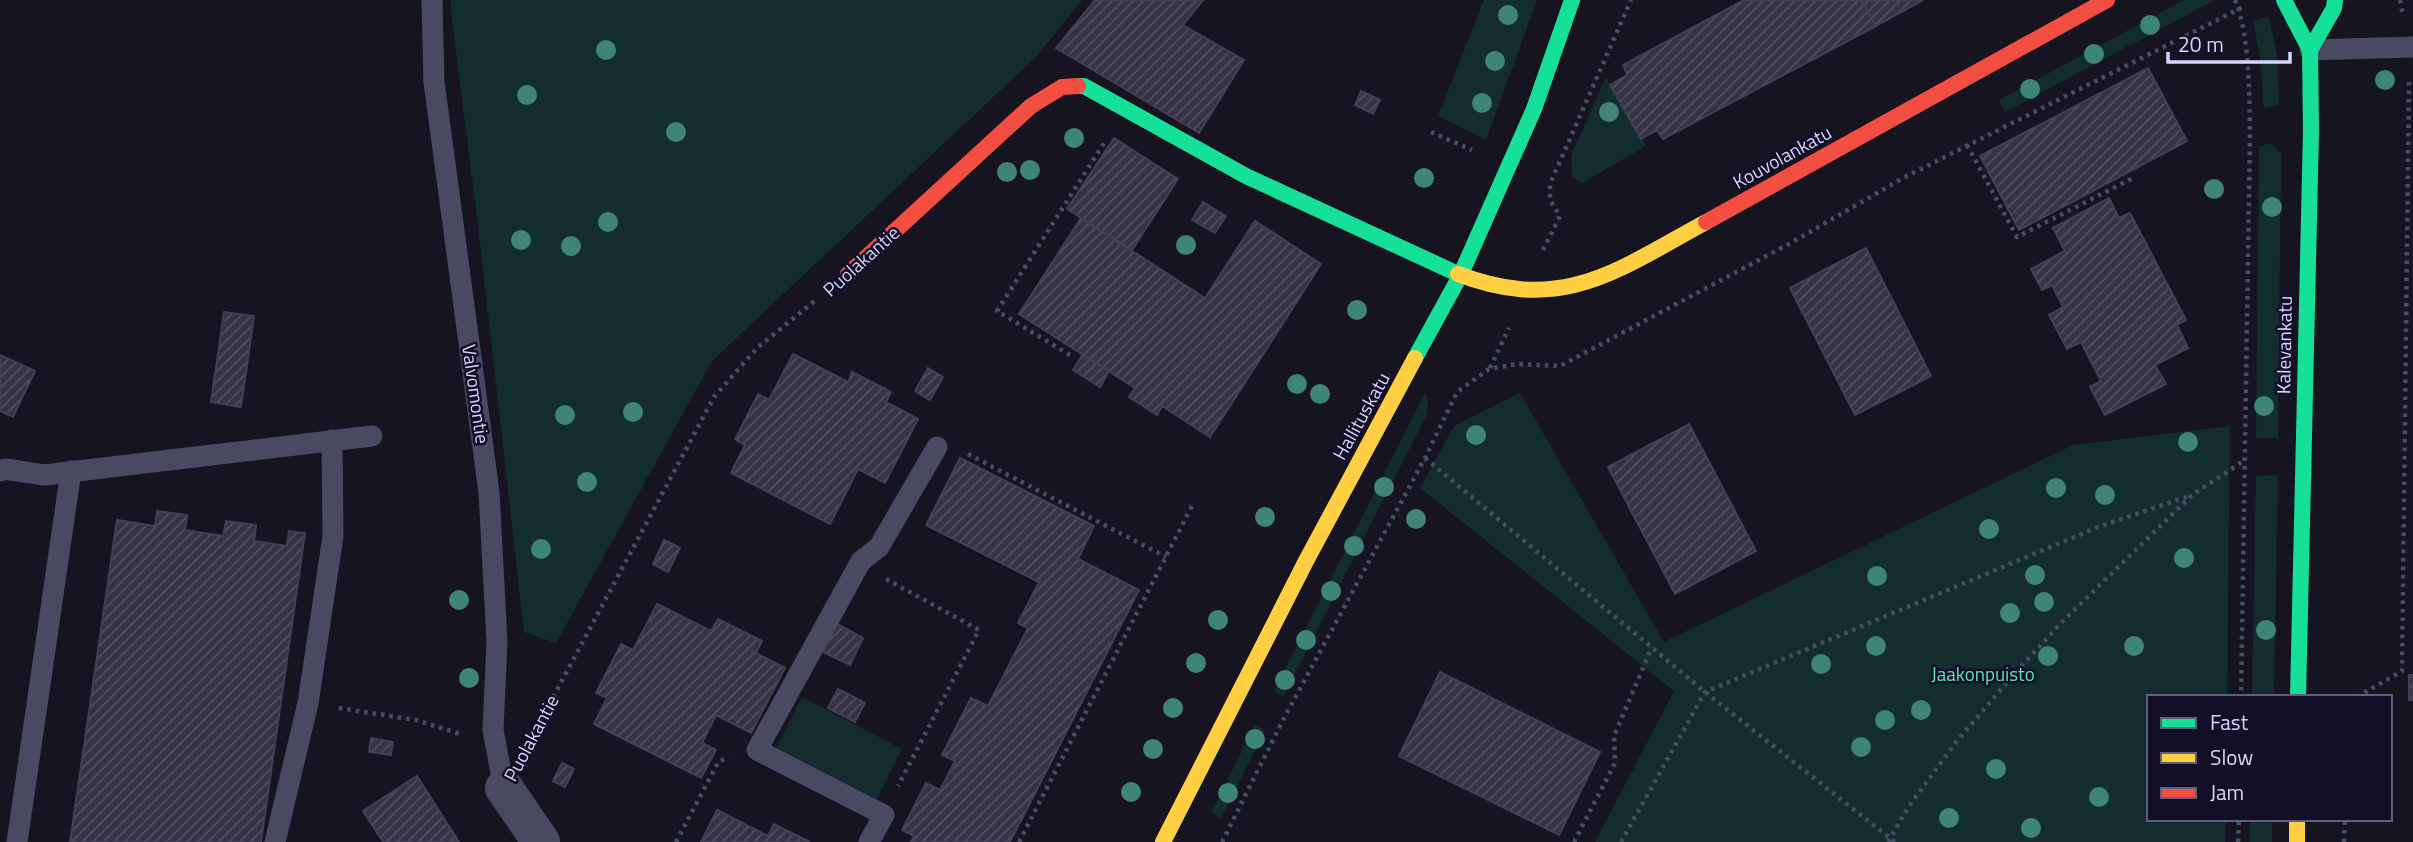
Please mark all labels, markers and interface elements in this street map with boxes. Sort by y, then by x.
scale bar [2168,21,2290,65]
text: 20 m [2178,28,2224,60]
street label: Kouvolankatu [1727,117,1836,196]
street label: Puolakantie [816,218,905,303]
street label: Kalevankatu [2268,296,2299,394]
street label: Valvomontie [455,342,498,445]
street label: Hallituskatu [1325,367,1397,465]
park label: Jaakonpuisto [1931,659,2035,688]
street label: Puolakantie [496,689,566,786]
legend [2147,695,2392,821]
text: Fast [2210,706,2249,738]
text: Slow [2210,741,2253,773]
text: Jam [2210,776,2244,808]

